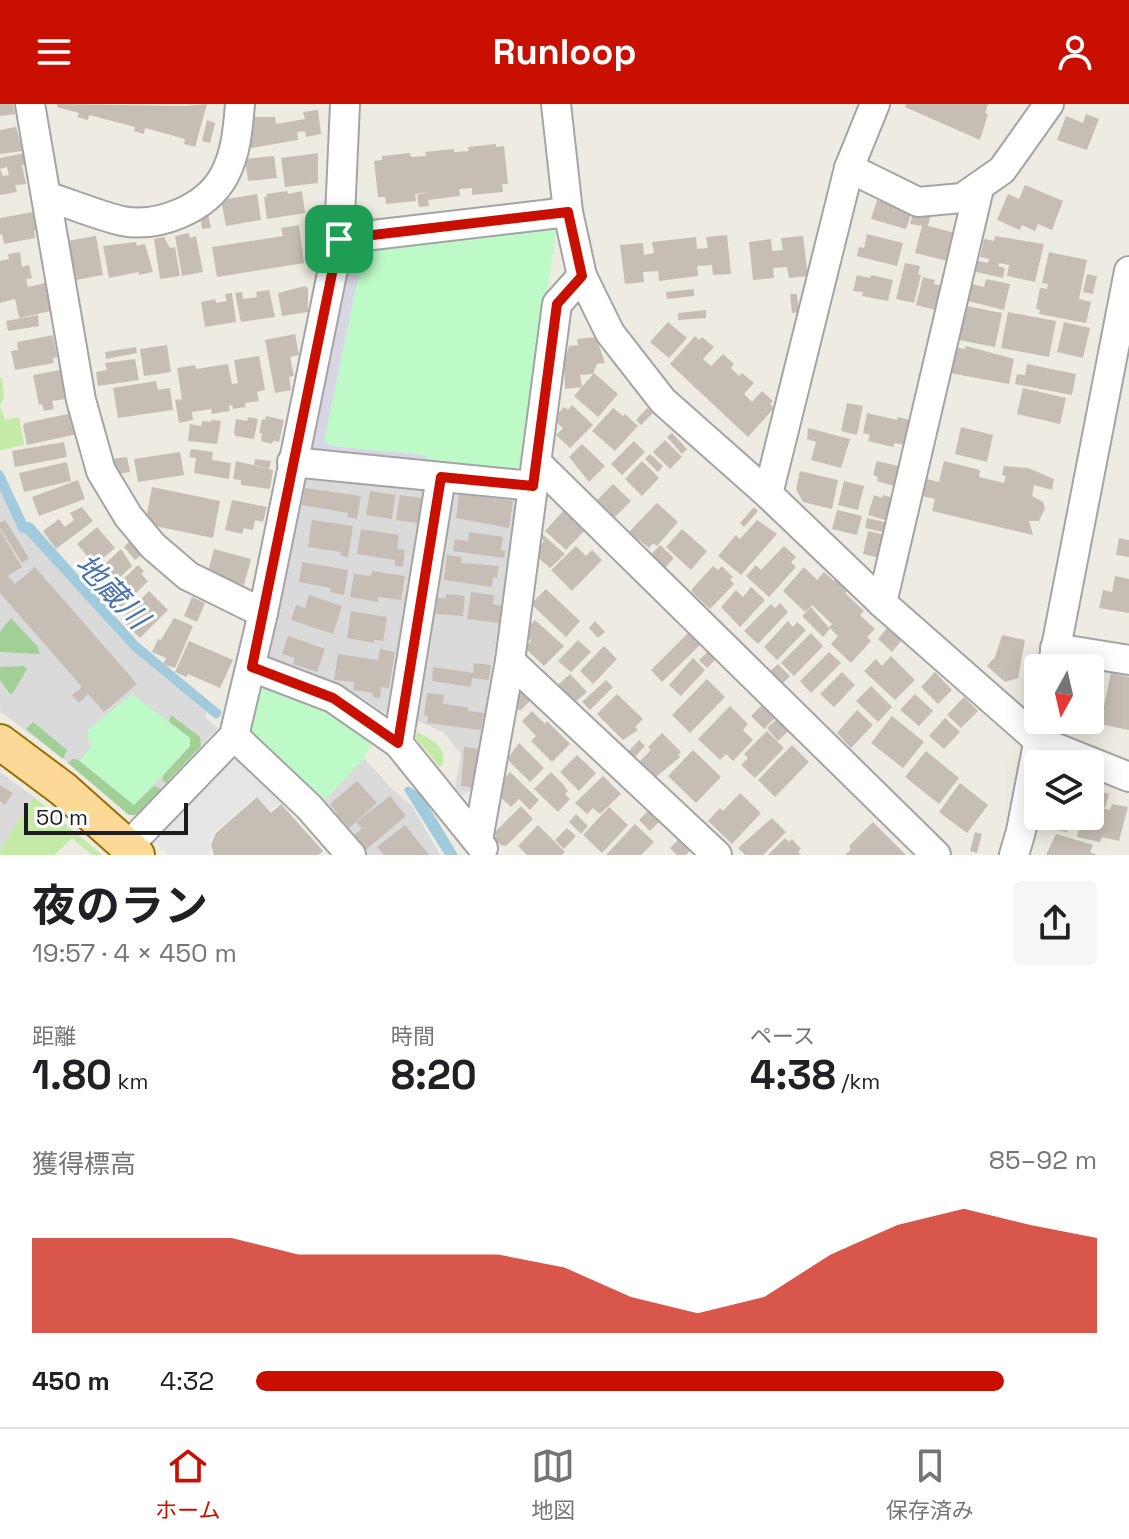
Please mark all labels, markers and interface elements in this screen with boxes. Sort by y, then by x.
text: Runloop [493,29,636,75]
icon: menu [32,30,76,74]
icon: person [1053,30,1097,74]
pin [305,205,373,273]
icon: arrive [317,217,361,261]
water label: 地蔵川 [67,545,159,639]
north arrow [1024,654,1104,734]
map controls [1024,654,1104,830]
button: layers [1024,750,1104,830]
scale bar [24,799,188,835]
text: 50 m [36,803,88,831]
text: 夜のラン [32,878,208,934]
button: share [1013,881,1097,965]
text: 19:57 · 4 × 450 m [32,936,237,970]
text: 距離 [32,1022,76,1050]
text: 時間 [391,1022,435,1050]
text: ペース [750,1022,815,1050]
text: 1.80 [32,1050,112,1101]
text: 8:20 [391,1050,477,1101]
text: 4:38 [750,1050,836,1101]
text: km [112,1067,148,1095]
text: /km [836,1067,880,1095]
text: 85–92 m [989,1143,1097,1177]
text: 獲得標高 [32,1147,136,1181]
text: 450 m [32,1364,110,1398]
text: 4:32 [160,1364,214,1398]
tab: ホーム [155,1444,221,1524]
tab: 地図 [531,1444,575,1524]
tab: 保存済み [886,1444,974,1524]

